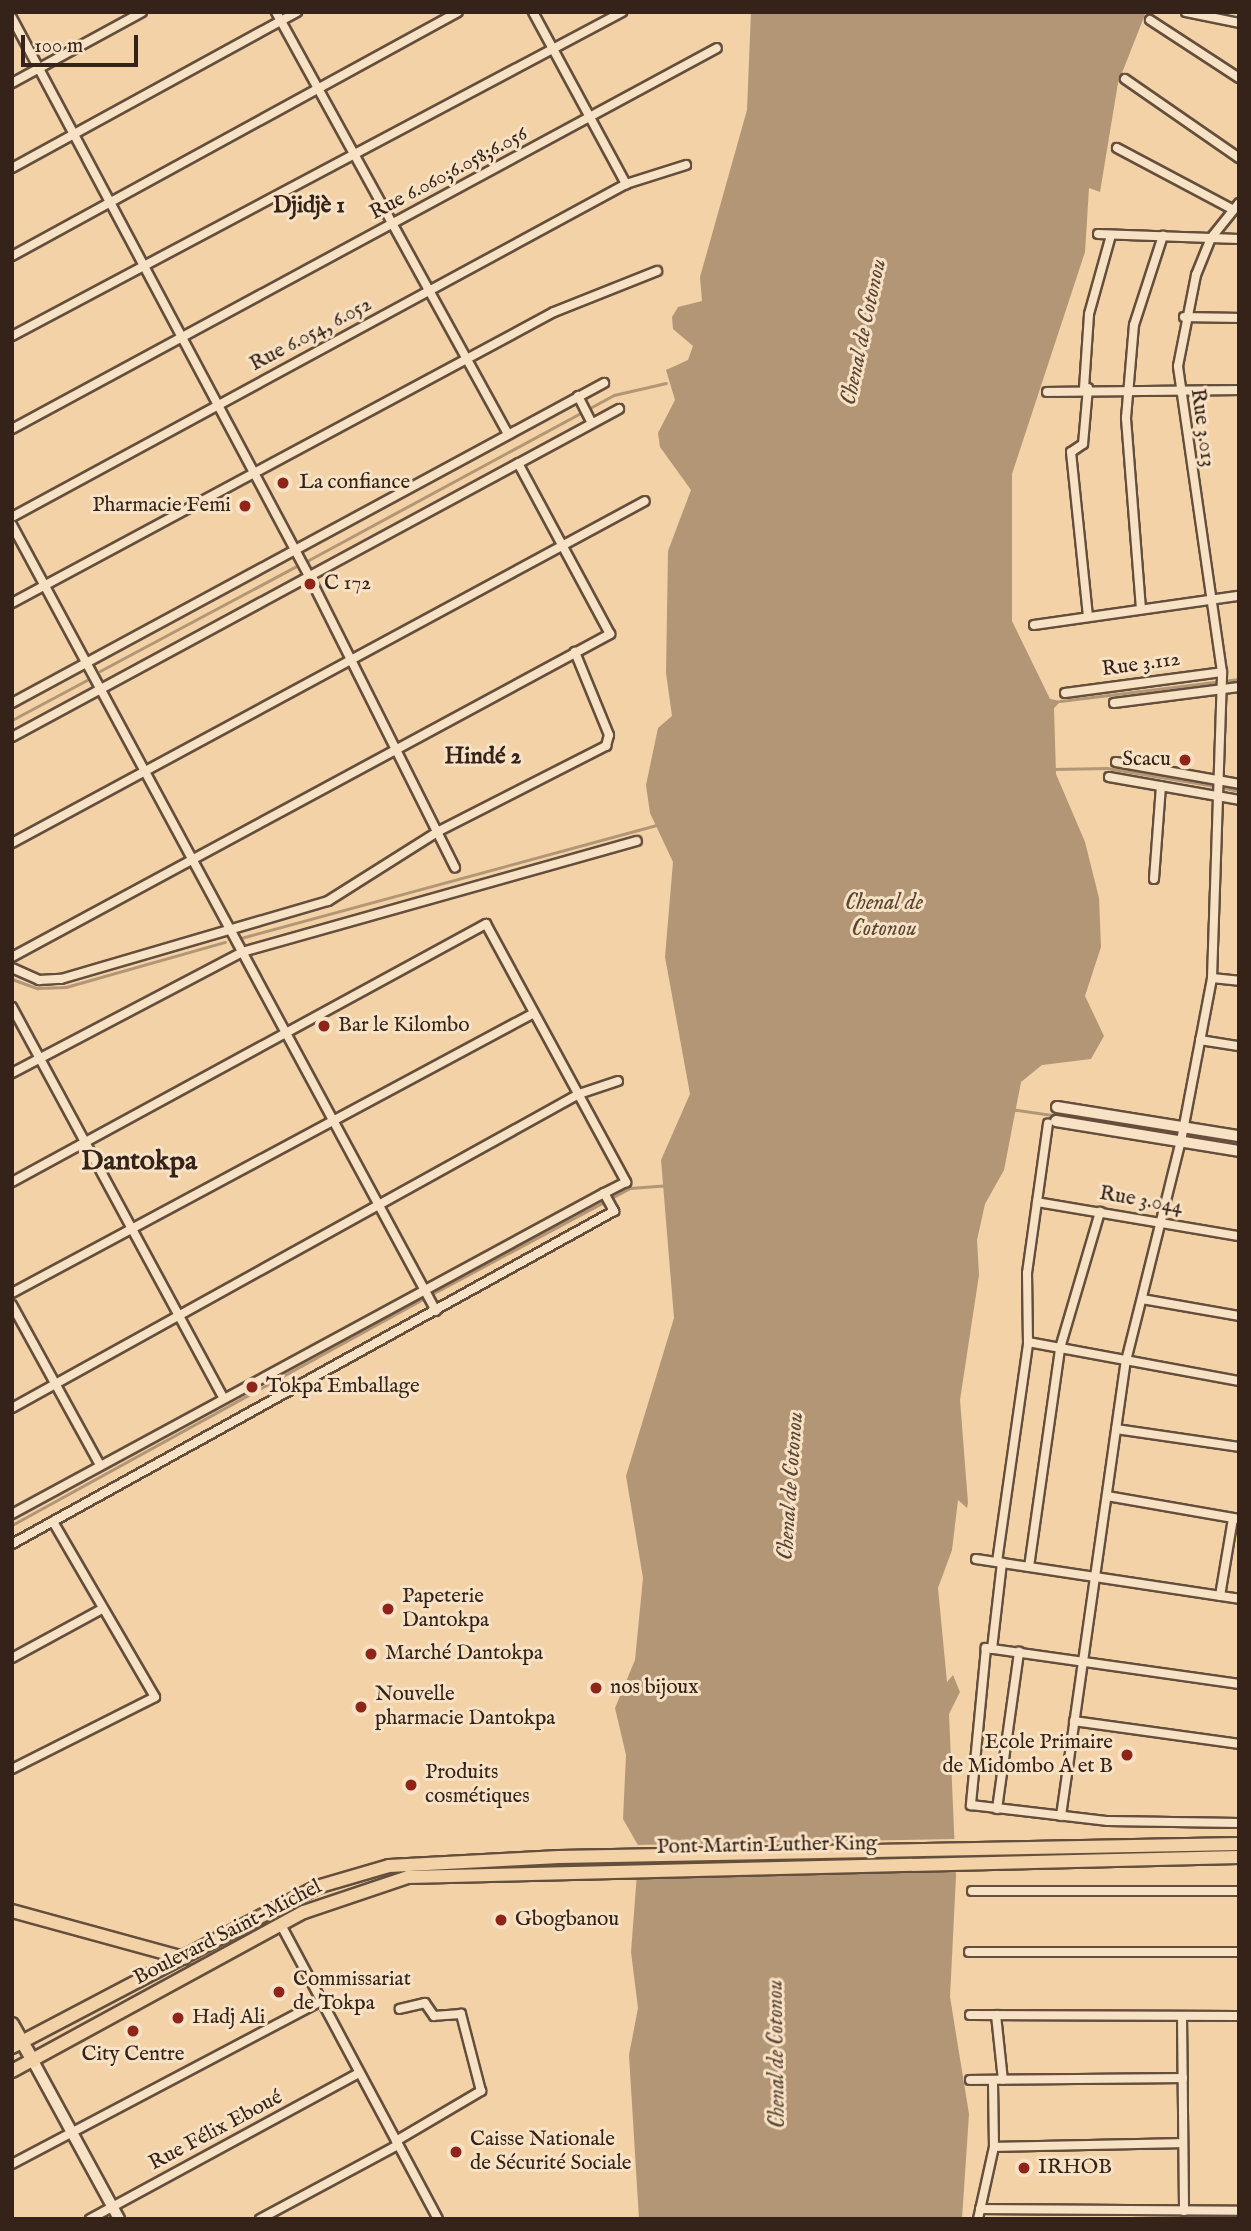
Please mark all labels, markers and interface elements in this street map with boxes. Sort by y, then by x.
scale bar [24,21,142,65]
text: 100 m [34,33,83,60]
street label: Rue 6.060;6.058;6.056 [366,122,532,226]
district label: Djidjè 1 [273,192,345,220]
water label: Chenal de Cotonou [835,256,893,408]
street label: Rue 6.054, 6.052 [246,292,376,378]
street label: Rue 3.013 [1184,387,1220,469]
place label: La confiance [299,470,410,496]
marker: La confiance [273,473,293,493]
place label: Pharmacie Femi [92,493,231,519]
marker: Pharmacie Femi [237,498,253,514]
place label: C 172 [324,571,371,597]
marker: C 172 [302,576,318,592]
street label: Rue 3.112 [1100,647,1182,683]
district label: Hindé 2 [445,743,521,771]
place label: Scacu [1122,747,1171,773]
marker: Scacu [1177,752,1193,768]
water label: Chenal de Cotonou [845,889,923,943]
place label: Bar le Kilombo [338,1013,470,1039]
marker: Bar le Kilombo [316,1018,332,1034]
district label: Dantokpa [81,1145,197,1179]
street label: Rue 3.044 [1097,1181,1185,1221]
place label: Tokpa Emballage [266,1374,420,1400]
marker: Tokpa Emballage [244,1379,260,1395]
water label: Chenal de Cotonou [772,1411,810,1561]
place label: Papeterie Dantokpa [402,1584,489,1634]
marker: Papeterie Dantokpa [380,1601,396,1617]
place label: Marché Dantokpa [385,1641,543,1667]
marker: Marché Dantokpa [363,1646,379,1662]
place label: nos bijoux [610,1675,698,1701]
marker: nos bijoux [588,1680,604,1696]
place label: Nouvelle pharmacie Dantokpa [375,1682,555,1732]
marker: Nouvelle pharmacie Dantokpa [353,1699,369,1715]
place label: Ecole Primaire de Midombo A et B [942,1730,1113,1780]
marker: Ecole Primaire de Midombo A et B [1119,1747,1135,1763]
place label: Produits cosmétiques [425,1760,530,1810]
marker: Produits cosmétiques [403,1777,419,1793]
street label: Pont Martin Luther King [657,1831,877,1861]
street label: Boulevard Saint-Michel [130,1875,326,1991]
place label: Gbogbanou [515,1907,619,1933]
marker: Gbogbanou [493,1912,509,1928]
place label: Commissariat de Tokpa [293,1967,411,2017]
water label: Chenal de Cotonou [762,1979,792,2129]
marker: Commissariat de Tokpa [271,1984,287,2000]
place label: Hadj Ali [192,2005,265,2031]
marker: Hadj Ali [170,2010,186,2026]
marker: City Centre [125,2023,141,2039]
place label: City Centre [82,2042,184,2068]
street label: Rue Félix Eboué [145,2085,287,2177]
place label: Caisse Nationale de Sécurité Sociale [470,2127,632,2177]
marker: Caisse Nationale de Sécurité Sociale [448,2144,464,2160]
place label: IRHOB [1038,2155,1112,2181]
marker: IRHOB [1016,2160,1032,2176]

